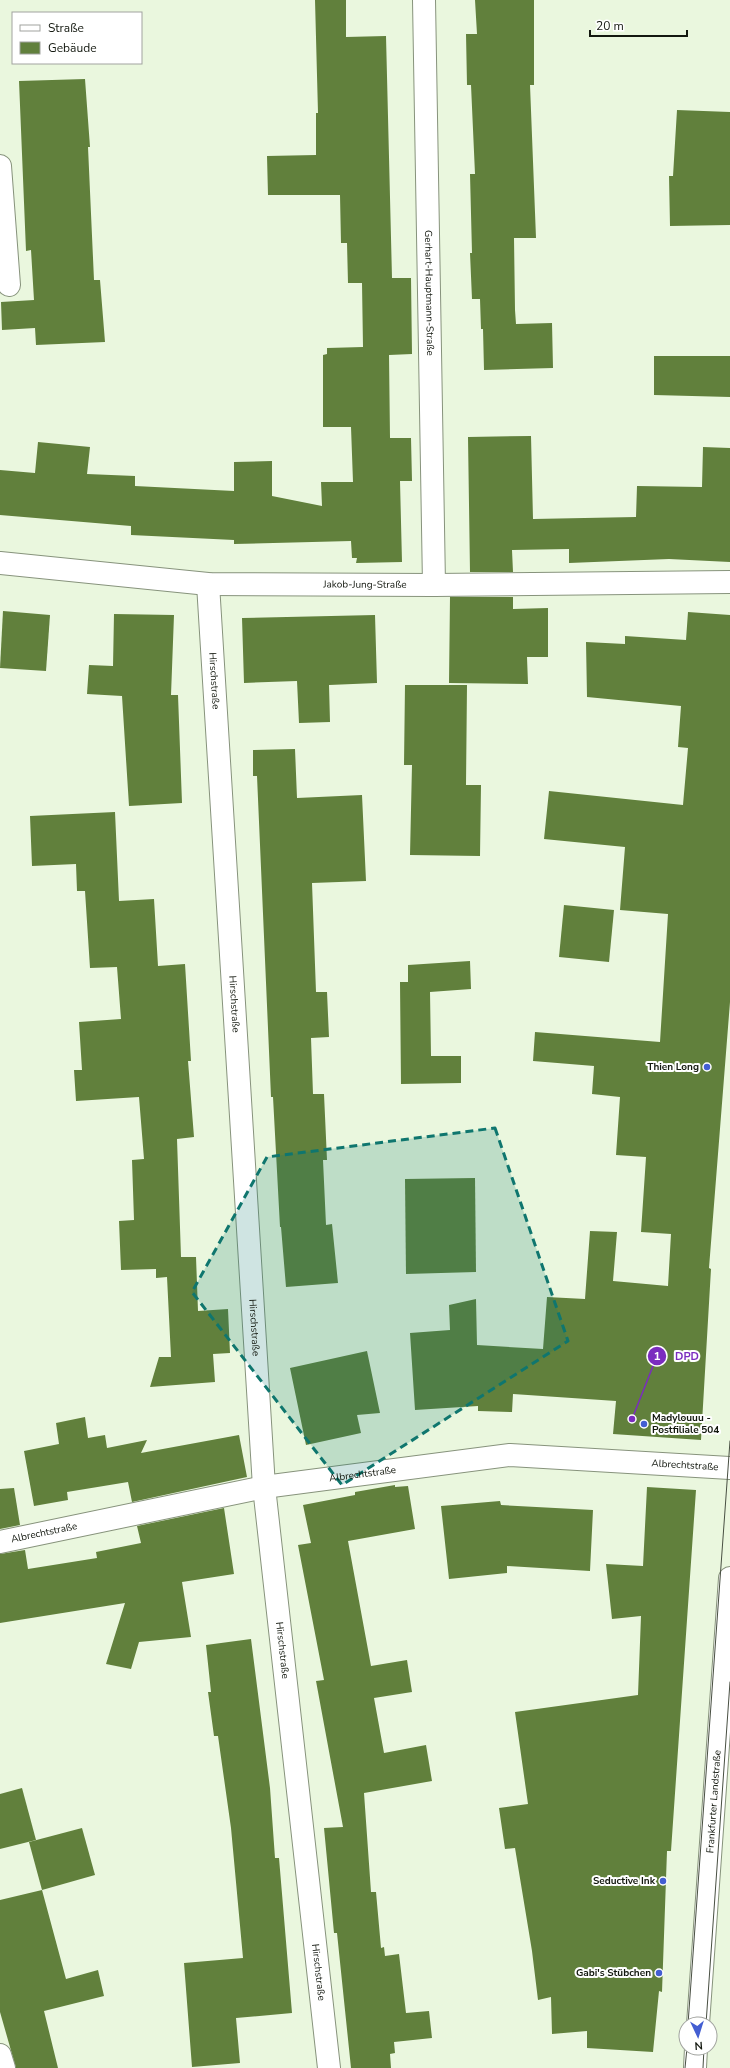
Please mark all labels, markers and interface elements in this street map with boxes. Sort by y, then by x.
legend [12,12,142,64]
scale bar [590,12,687,38]
text: 20 m [596,18,624,34]
text: Straße [48,20,84,36]
text: Gebäude [48,40,97,56]
street label: Gerhart-Hauptmann-Straße [421,230,437,356]
street label: Jakob-Jung-Straße [322,578,407,592]
street label: Hirschstraße [205,652,223,710]
street label: Hirschstraße [225,975,243,1033]
place label: Thien Long [647,1060,699,1074]
marker: Thien Long [702,1062,712,1072]
street label: Hirschstraße [245,1299,263,1357]
callout: DPD [647,1344,707,1367]
text: 1 [653,1348,661,1364]
text: DPD [675,1349,699,1364]
place label: Madylouuu - Postfiliale 504 [652,1411,719,1437]
marker: Madylouuu - Postfiliale 504 [639,1419,649,1429]
street label: Albrechtstraße [651,1456,719,1474]
street label: Albrechtstraße [328,1463,397,1485]
street label: Albrechtstraße [10,1519,78,1547]
street label: Hirschstraße [272,1621,292,1679]
street label: Frankfurter Landstraße [703,1749,725,1854]
place label: Seductive Ink [593,1874,656,1888]
marker: Seductive Ink [658,1876,668,1886]
street label: Hirschstraße [308,1943,328,2001]
place label: Gabi's Stübchen [576,1966,651,1980]
marker: Gabi's Stübchen [654,1968,664,1978]
north arrow [678,2016,718,2056]
text: N [694,2038,703,2053]

